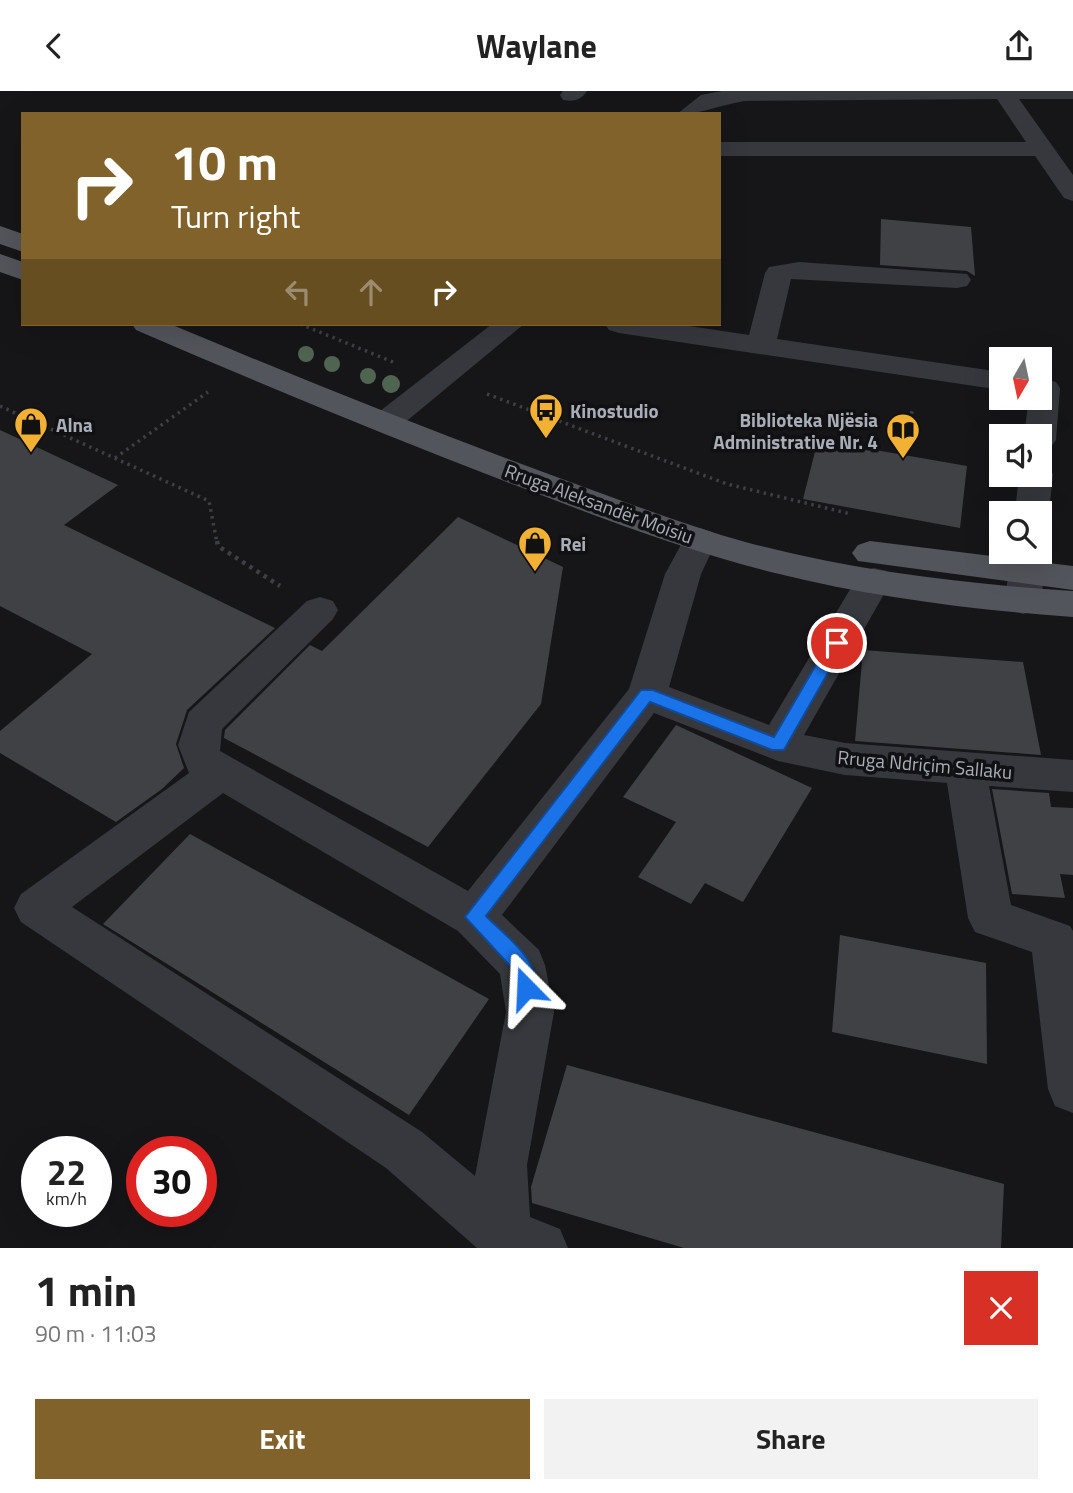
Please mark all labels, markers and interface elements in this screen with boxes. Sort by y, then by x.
text: Waylane [476,22,597,70]
icon: back [35,27,73,65]
icon: share [1000,27,1038,65]
text: 10 m [171,124,278,199]
icon: right [56,140,147,231]
text: Turn right [171,192,300,240]
icon: left [279,273,317,311]
icon: ahead [352,273,390,311]
icon: right [425,273,463,311]
north arrow [989,347,1052,409]
map controls [989,347,1052,564]
bus stop icon: Kinostudio [527,391,565,440]
place label: Kinostudio [570,396,659,425]
shop icon: Alna [12,405,50,454]
place label: Biblioteka Njësia Administrative Nr. 4 [713,405,878,456]
place label: Alna [56,410,93,439]
library icon: Biblioteka Njësia Administrative Nr. 4 [884,411,922,460]
button: sound [989,424,1052,487]
street label: Rruga Aleksandër Moisiu [501,455,697,551]
button: search [989,501,1052,564]
shop icon: Rei [516,524,554,573]
place label: Rei [560,529,586,558]
pin [807,613,867,673]
icon: arrive [818,624,856,662]
street label: Rruga Ndriçim Sallaku [836,742,1014,786]
position arrow [489,951,563,1025]
speed limit sign: 30 [126,1136,217,1227]
text: 22 [47,1145,86,1199]
text: km/h [46,1185,87,1212]
text: 1 min [35,1258,137,1322]
button: close [964,1271,1038,1345]
text: 90 m · 11:03 [35,1316,157,1351]
button: Exit [35,1399,530,1479]
button: Share [544,1399,1038,1479]

